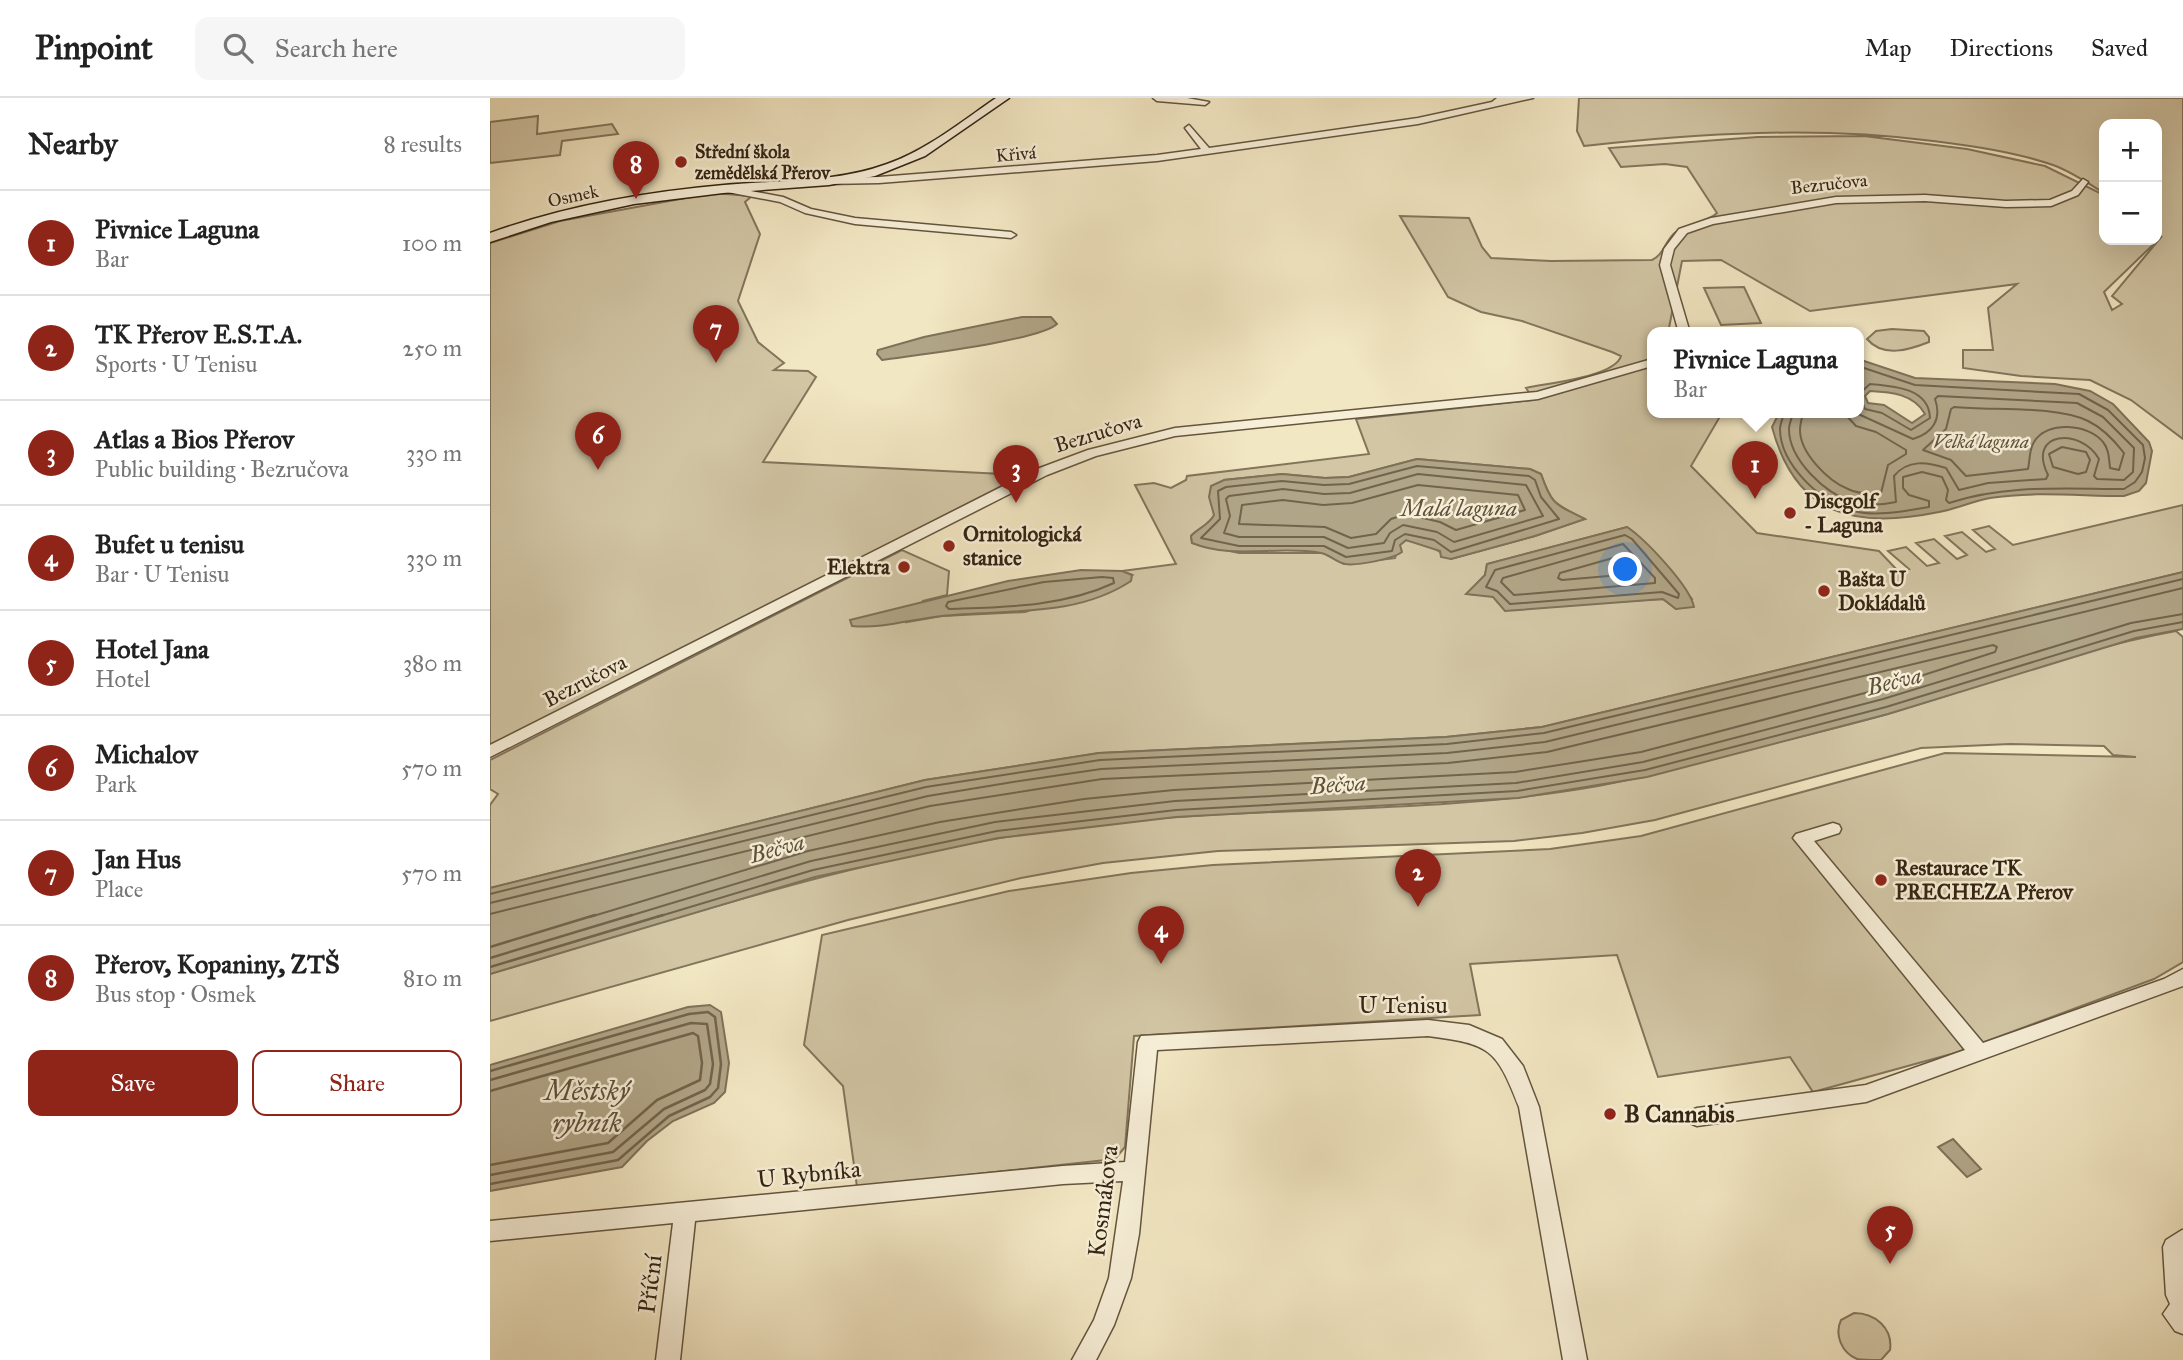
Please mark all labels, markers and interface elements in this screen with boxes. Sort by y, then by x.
search box [195,17,685,80]
text: Pinpoint [35,28,153,68]
icon: search [219,29,257,67]
text: Search here [275,32,398,64]
text: Map [1865,33,1912,63]
text: Directions [1950,33,2053,63]
text: Saved [2091,33,2148,63]
map controls [2099,119,2162,245]
button: + [2099,119,2162,182]
text: Nearby [28,126,118,162]
text: 8 results [383,130,462,158]
pin: 8 [613,141,659,199]
place label: Střední škola zemědělská Přerov [695,141,831,184]
street label: Křivá [995,141,1038,167]
marker: Střední škola zemědělská Přerov [673,154,689,170]
street label: Bezručova [1790,169,1869,199]
street label: Osmek [546,180,601,212]
button: − [2099,182,2162,245]
text: Pivnice Laguna [95,213,259,245]
text: 1 [46,229,56,257]
text: 100 m [402,229,462,257]
text: Bar [95,245,129,273]
pin: 7 [693,305,739,363]
text: TK Přerov E.S.T.A. [95,318,302,350]
popup [1647,327,1864,418]
text: 2 [45,334,57,362]
text: 250 m [402,334,462,362]
text: Pivnice Laguna [1673,343,1838,375]
text: Sports · U Tenisu [95,350,258,378]
text: Bar [1673,375,1707,403]
street label: Bezručova [1051,407,1145,459]
pin: 6 [575,412,621,470]
text: Atlas a Bios Přerov [95,423,294,455]
water label: Velká laguna [1933,430,2029,453]
text: 3 [46,439,56,467]
text: 330 m [406,439,462,467]
pin: 1 [1732,441,1778,499]
pin: 3 [993,445,1039,503]
text: Public building · Bezručova [95,455,349,483]
place label: Discgolf - Laguna [1804,488,1884,538]
water label: Malá laguna [1399,494,1517,522]
marker: Discgolf - Laguna [1782,505,1798,521]
place label: Ornitologická stanice [963,521,1082,571]
text: Bufet u tenisu [95,528,244,560]
marker: Ornitologická stanice [941,538,957,554]
text: 4 [45,544,57,572]
text: 330 m [406,544,462,572]
your location [1608,552,1642,586]
place label: Elektra [827,554,891,580]
marker: Elektra [896,559,912,575]
text: Bar · U Tenisu [95,560,229,588]
place label: Bašta U Dokládalů [1838,566,1926,616]
marker: Bašta U Dokládalů [1816,583,1832,599]
text: Hotel Jana [95,633,209,665]
text: 5 [46,649,56,677]
text: 380 m [403,649,462,677]
street label: Bezručova [539,649,631,713]
water label: Bečva [1863,661,1924,702]
text: Hotel [95,665,150,693]
text: Michalov [95,738,198,770]
text: 6 [45,754,57,782]
text: 570 m [401,754,462,782]
water label: Bečva [1308,768,1367,800]
text: Park [95,770,137,798]
water label: Bečva [746,827,807,869]
text: Jan Hus [95,843,181,875]
pin: 2 [1395,849,1441,907]
place label: Restaurace TK PRECHEZA Přerov [1895,855,2074,905]
text: 7 [45,859,57,887]
text: 570 m [401,859,462,887]
marker: Restaurace TK PRECHEZA Přerov [1873,872,1889,888]
text: Place [95,875,143,903]
pin: 4 [1138,906,1184,964]
text: Přerov, Kopaniny, ZTŠ [95,948,340,980]
text: 8 [45,964,57,992]
text: 810 m [403,964,462,992]
text: Bus stop · Osmek [95,980,256,1008]
street label: U Tenisu [1358,990,1448,1020]
button: Save [28,1050,238,1116]
button: Share [252,1050,462,1116]
water label: Městský rybník [542,1073,633,1140]
place label: B Cannabis [1624,1099,1735,1129]
marker: B Cannabis [1602,1106,1618,1122]
street label: Kosmákova [1081,1142,1125,1259]
street label: U Rybníka [756,1154,863,1194]
pin: 5 [1867,1206,1913,1264]
street label: Příční [632,1252,669,1315]

